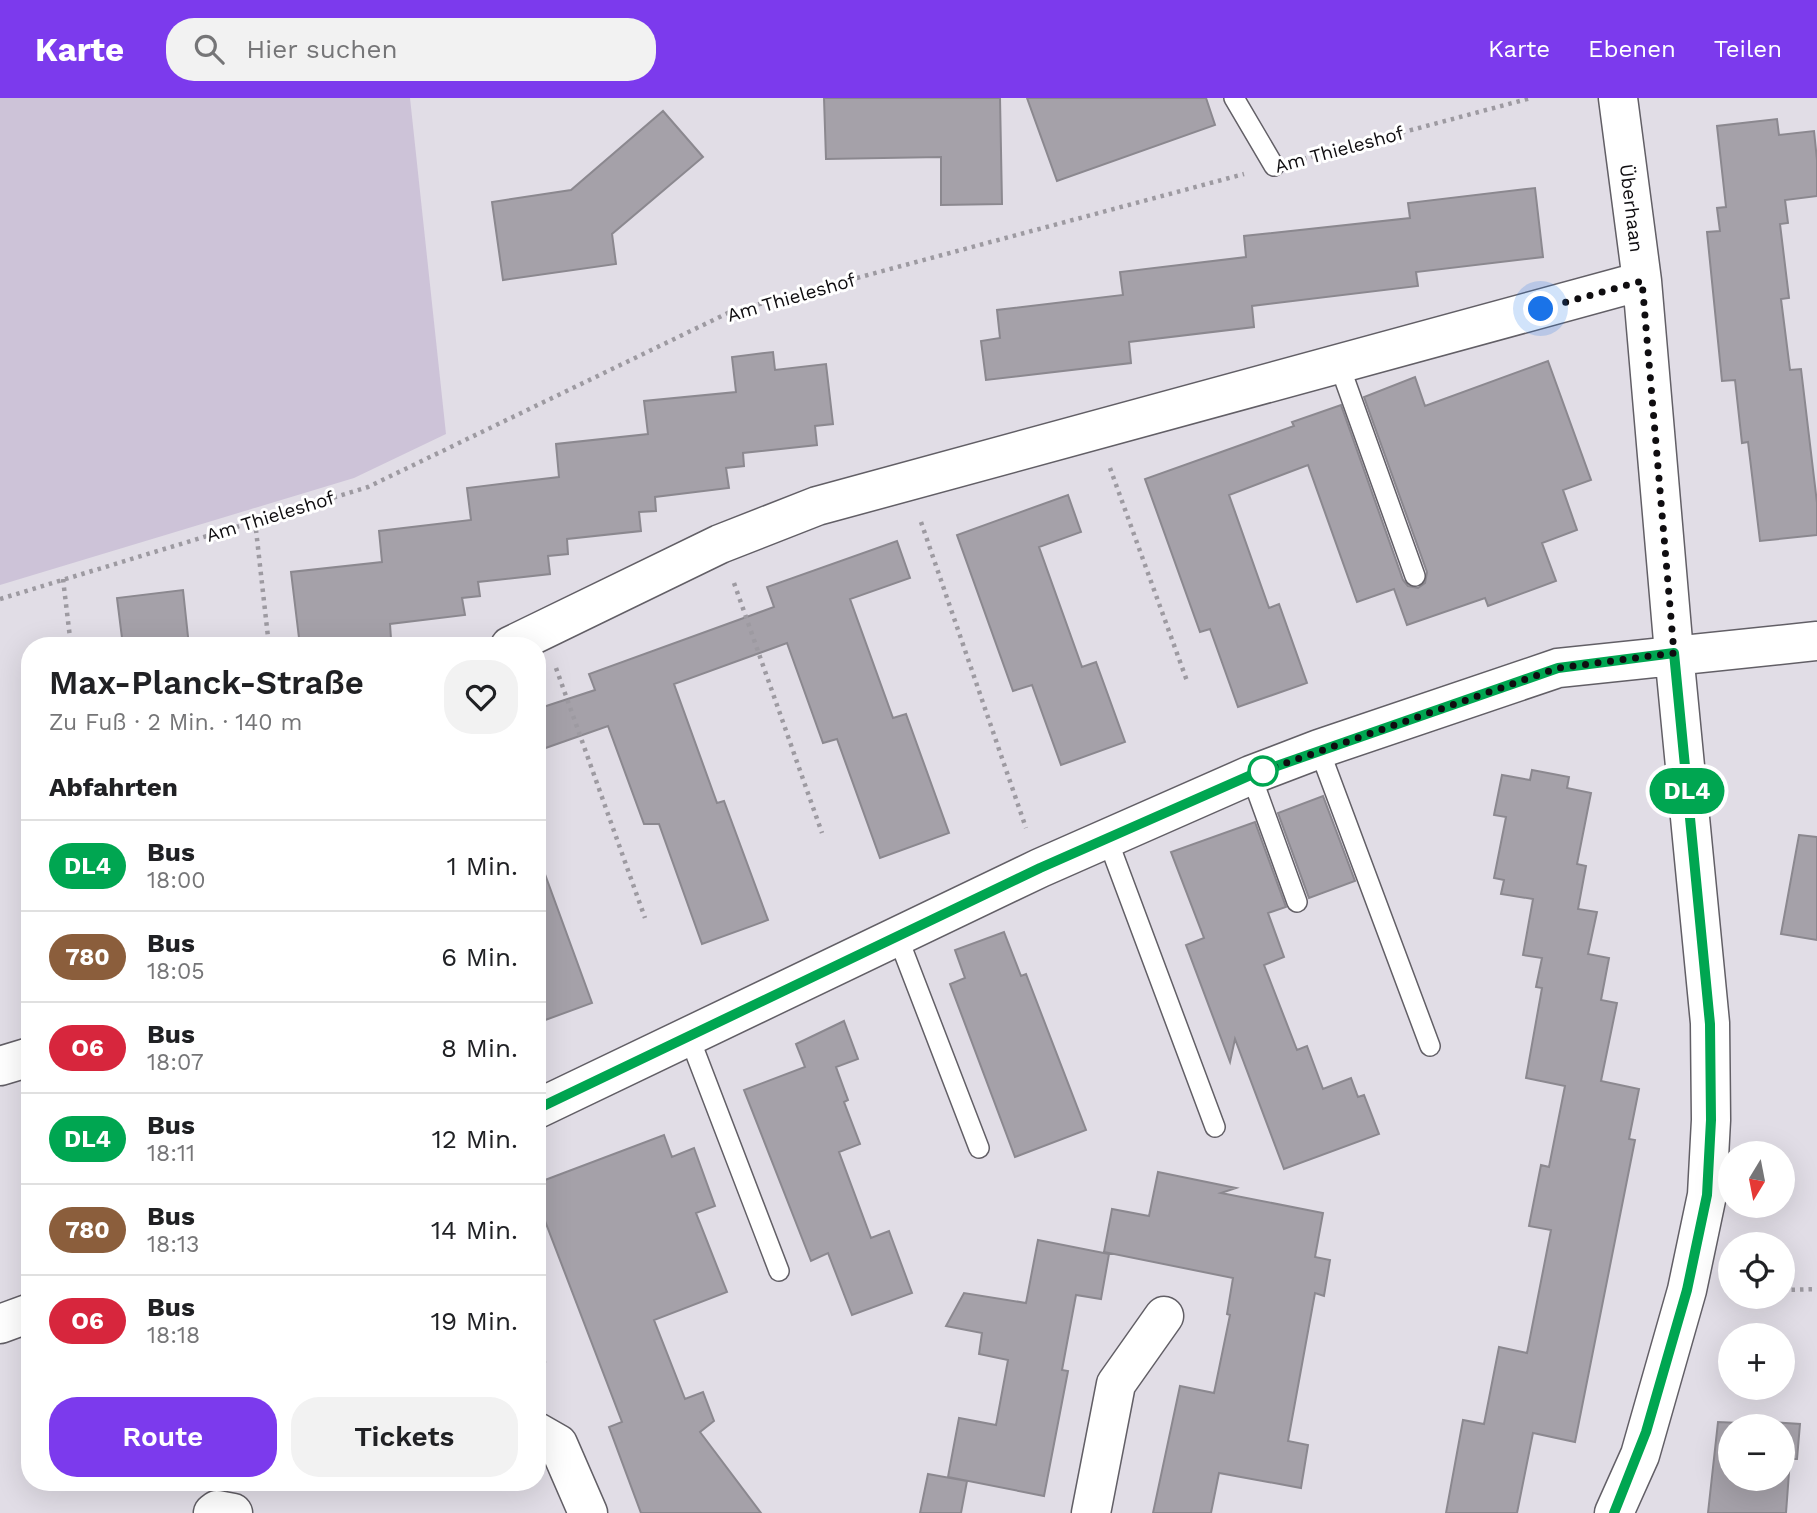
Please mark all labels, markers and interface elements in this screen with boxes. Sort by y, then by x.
search box [166,18,656,81]
text: Karte [35,30,124,69]
icon: search [190,30,228,68]
text: Hier suchen [246,34,398,64]
text: Karte [1488,35,1550,63]
text: Ebenen [1588,35,1676,63]
text: Teilen [1714,35,1782,63]
street label: Am Thieleshof [1272,121,1407,178]
street label: Überhaan [1615,162,1648,254]
street label: Am Thieleshof [724,268,859,327]
your location [1523,291,1558,326]
street label: Am Thieleshof [203,486,337,547]
button: heart [444,660,518,734]
text: Max-Planck-Straße [49,663,364,702]
text: Zu Fuß · 2 Min. · 140 m [49,709,302,736]
unlabelled marker [1248,756,1278,786]
line badge: DL4 [1647,768,1727,814]
text: Abfahrten [49,772,178,802]
text: DL4 [1663,777,1711,805]
text: Bus [147,837,195,867]
text: 1 Min. [447,851,518,881]
text: DL4 [64,852,111,880]
text: 18:00 [147,867,206,894]
text: Bus [147,928,195,958]
text: 6 Min. [441,942,518,972]
text: 780 [65,943,110,971]
text: 18:05 [147,958,205,985]
text: Bus [147,1019,195,1049]
text: 8 Min. [441,1033,518,1063]
text: O6 [71,1034,104,1062]
text: 18:07 [147,1049,204,1076]
text: Bus [147,1110,195,1140]
text: 12 Min. [432,1124,518,1154]
text: DL4 [64,1125,111,1153]
text: 18:11 [147,1140,195,1167]
north arrow [1718,1141,1796,1218]
map controls [1718,1141,1795,1491]
text: Bus [147,1201,195,1231]
text: 14 Min. [431,1215,518,1245]
text: 780 [65,1216,110,1244]
text: 18:13 [147,1231,199,1258]
button: locate [1718,1232,1795,1309]
text: Bus [147,1292,195,1322]
text: 19 Min. [431,1306,518,1336]
text: O6 [71,1307,104,1335]
text: 18:18 [147,1322,200,1349]
button: + [1718,1323,1795,1400]
button: Route [49,1397,277,1477]
button: Tickets [291,1397,518,1477]
button: − [1718,1414,1795,1491]

